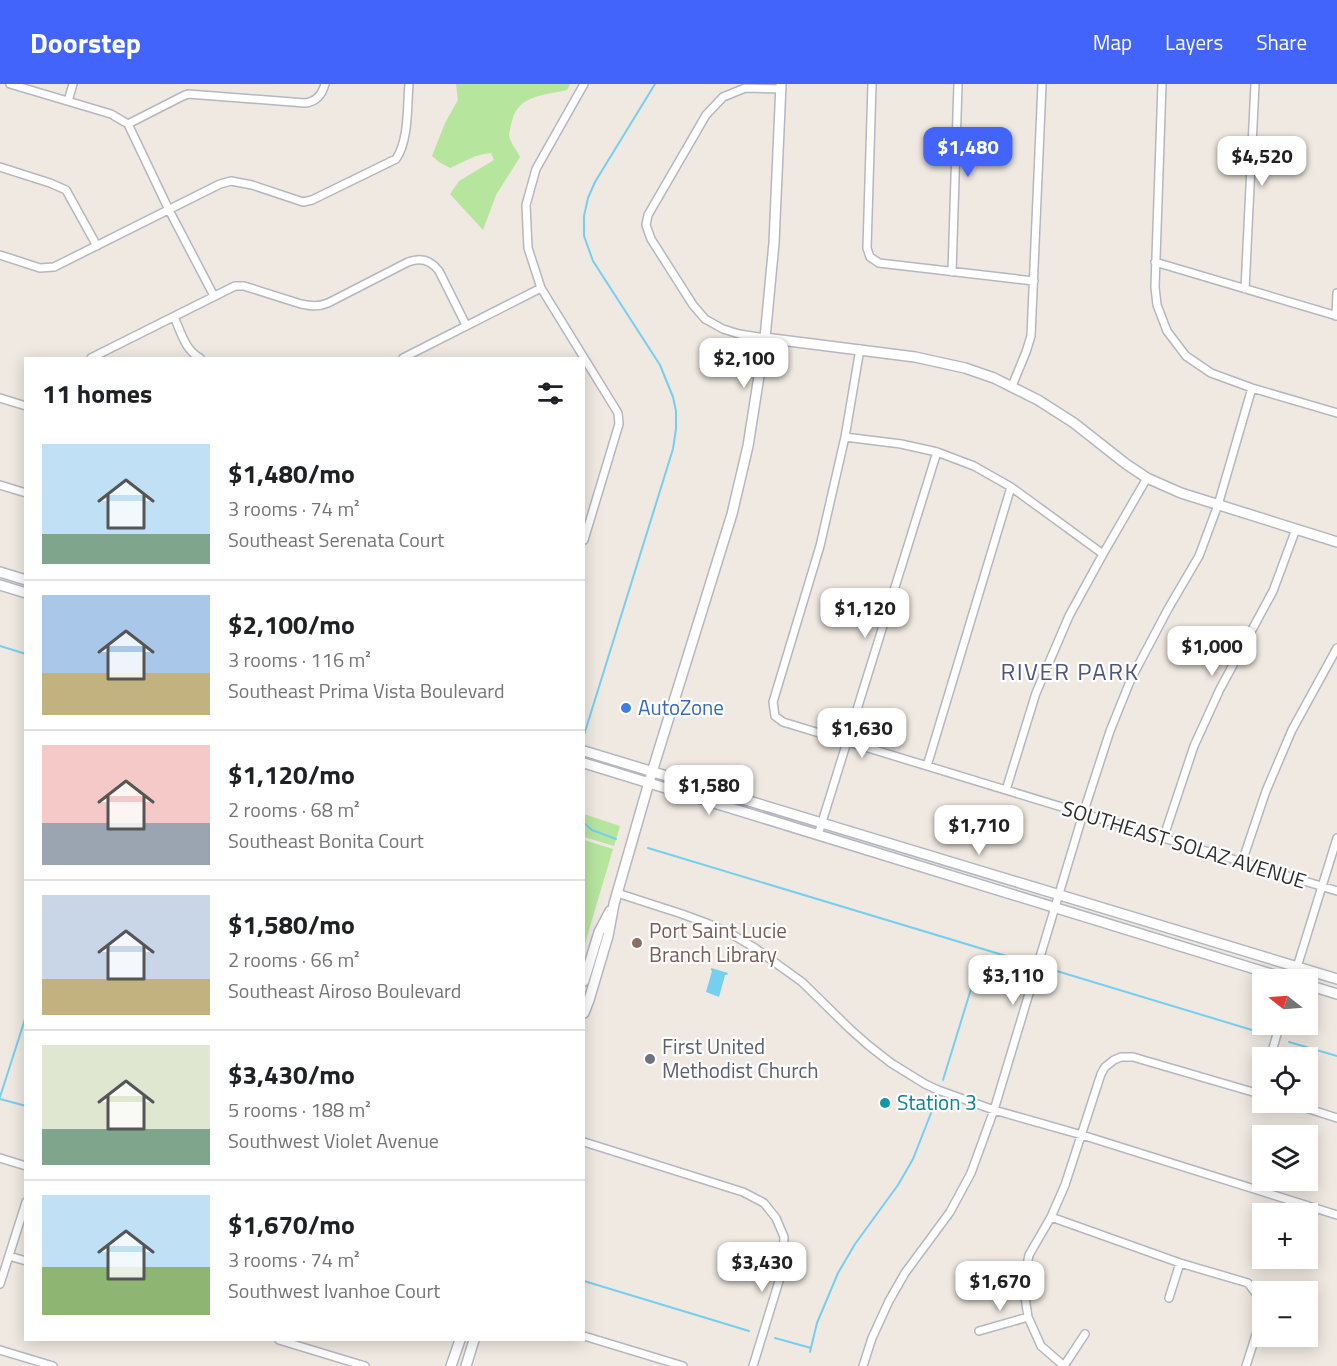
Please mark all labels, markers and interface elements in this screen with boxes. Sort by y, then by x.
text: Doorstep [30,21,141,64]
text: Map [1093,26,1132,58]
text: Layers [1165,26,1223,58]
text: Share [1256,26,1307,58]
pin: $1,480 [919,127,1017,178]
text: $1,480 [937,131,999,162]
pin: $4,520 [1213,136,1311,187]
text: $4,520 [1231,140,1293,171]
pin: $2,100 [695,338,793,389]
text: $2,100 [713,342,775,373]
text: 11 homes [42,374,152,413]
icon: filters [534,377,567,410]
text: $1,480/mo [228,454,355,493]
icon: home [90,468,162,540]
text: 3 rooms · 74 m² [228,493,360,524]
text: Southeast Serenata Court [228,524,444,555]
pin: $1,120 [816,588,914,639]
text: $1,120 [834,592,896,623]
text: $2,100/mo [228,605,355,644]
icon: home [90,619,162,691]
pin: $1,000 [1163,626,1261,677]
text: $1,000 [1181,630,1243,661]
text: 3 rooms · 116 m² [228,644,371,675]
district label: RIVER PARK [1000,653,1140,689]
text: Southeast Prima Vista Boulevard [228,675,504,706]
place label: AutoZone [638,691,724,723]
marker: AutoZone [619,701,633,715]
pin: $1,630 [813,708,911,759]
text: $1,630 [831,712,893,743]
text: $1,120/mo [228,755,355,794]
pin: $1,580 [660,765,758,816]
icon: home [90,769,162,841]
text: $1,580 [678,769,740,800]
street label: SOUTHEAST SOLAZ AVENUE [1058,792,1310,896]
text: 2 rooms · 68 m² [228,794,360,825]
pin: $1,710 [930,805,1028,856]
text: $1,710 [948,809,1010,840]
text: Southeast Bonita Court [228,825,424,856]
text: $1,580/mo [228,905,355,944]
place label: Port Saint Lucie Branch Library [649,914,787,970]
icon: home [90,919,162,991]
marker: Port Saint Lucie Branch Library [630,936,644,950]
text: 2 rooms · 66 m² [228,944,360,975]
pin: $3,110 [964,955,1062,1006]
text: $3,110 [982,959,1044,990]
north arrow [1252,969,1318,1035]
map controls [1252,969,1318,1347]
text: Southeast Airoso Boulevard [228,975,461,1006]
place label: First United Methodist Church [662,1030,819,1086]
button: locate [1252,1047,1318,1113]
marker: First United Methodist Church [643,1052,657,1066]
text: $3,430/mo [228,1055,355,1094]
icon: home [90,1069,162,1141]
place label: Station 3 [897,1086,977,1118]
text: 5 rooms · 188 m² [228,1094,371,1125]
marker: Station 3 [878,1096,892,1110]
text: Southwest Violet Avenue [228,1125,439,1156]
button: layers [1252,1125,1318,1191]
button: + [1252,1203,1318,1269]
text: $1,670/mo [228,1205,355,1244]
icon: home [90,1219,162,1291]
pin: $3,430 [713,1242,811,1293]
text: 3 rooms · 74 m² [228,1244,360,1275]
text: $3,430 [731,1246,793,1277]
pin: $1,670 [951,1261,1049,1312]
text: $1,670 [969,1265,1031,1296]
text: Southwest Ivanhoe Court [228,1275,440,1306]
button: − [1252,1281,1318,1347]

